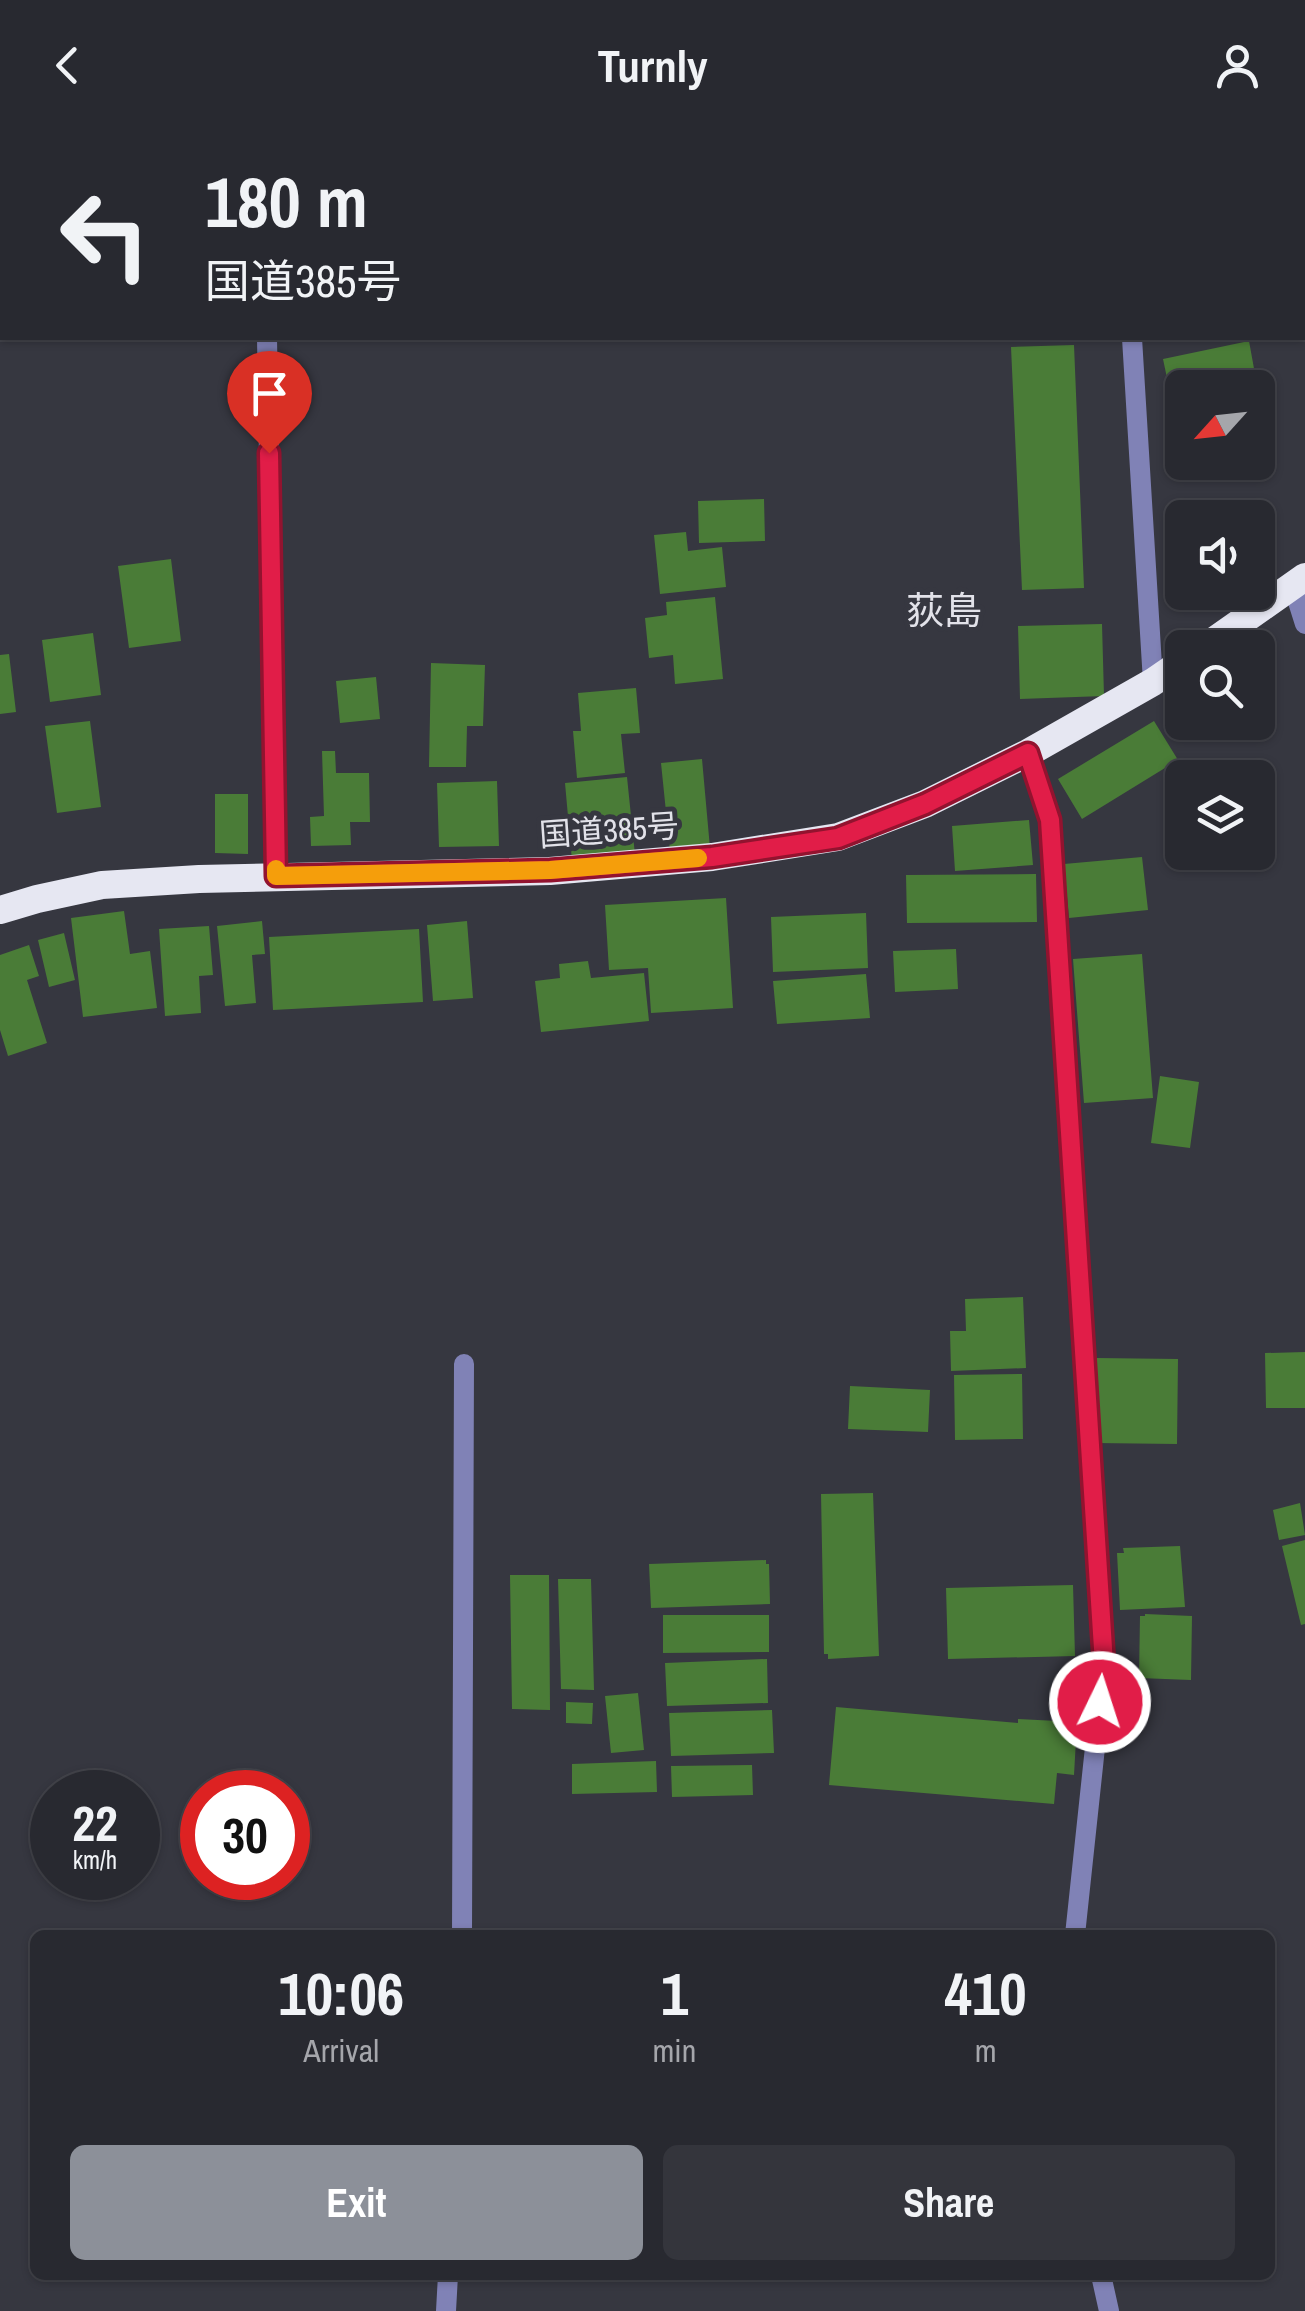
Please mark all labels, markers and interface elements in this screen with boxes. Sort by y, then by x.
text: Turnly [597,35,708,96]
icon: back [40,38,95,93]
icon: person [1210,38,1265,93]
text: 180 m [205,155,368,249]
icon: left [40,170,170,300]
text: 国道385号 [205,250,402,311]
pin [227,351,312,454]
icon: arrive [242,366,297,421]
north arrow [1165,370,1275,480]
map controls [1165,370,1275,870]
button: sound [1165,500,1275,610]
district label: 荻島 [906,585,982,636]
button: search [1165,630,1275,740]
button: layers [1165,760,1275,870]
street label: 国道385号 [538,804,680,856]
position arrow [1048,1650,1152,1754]
speed limit sign: 30 [180,1770,310,1900]
text: 22 [72,1789,118,1857]
text: km/h [73,1843,117,1877]
text: 10:06 [278,1953,404,2034]
text: 1 [661,1953,688,2034]
text: 410 [945,1953,1027,2034]
text: Arrival [303,2029,379,2072]
text: min [652,2029,696,2072]
text: m [975,2029,997,2072]
button: Exit [70,2145,643,2260]
button: Share [663,2145,1235,2260]

